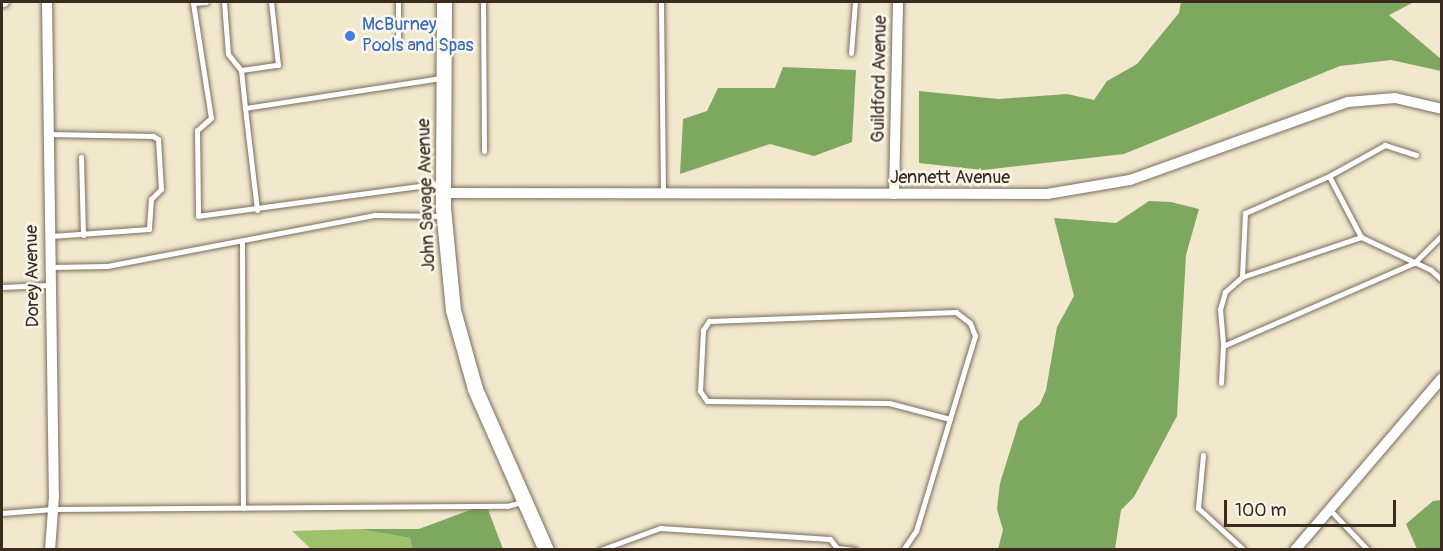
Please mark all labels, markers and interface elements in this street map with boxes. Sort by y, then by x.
place label: McBurney Pools and Spas [362,15,474,57]
street label: Guildford Avenue [868,15,892,143]
marker: McBurney Pools and Spas [343,29,357,43]
street label: John Savage Avenue [414,118,440,272]
street label: Jennett Avenue [890,167,1010,189]
street label: Dorey Avenue [21,224,45,328]
scale bar [1227,488,1400,526]
text: 100 m [1235,499,1287,522]

